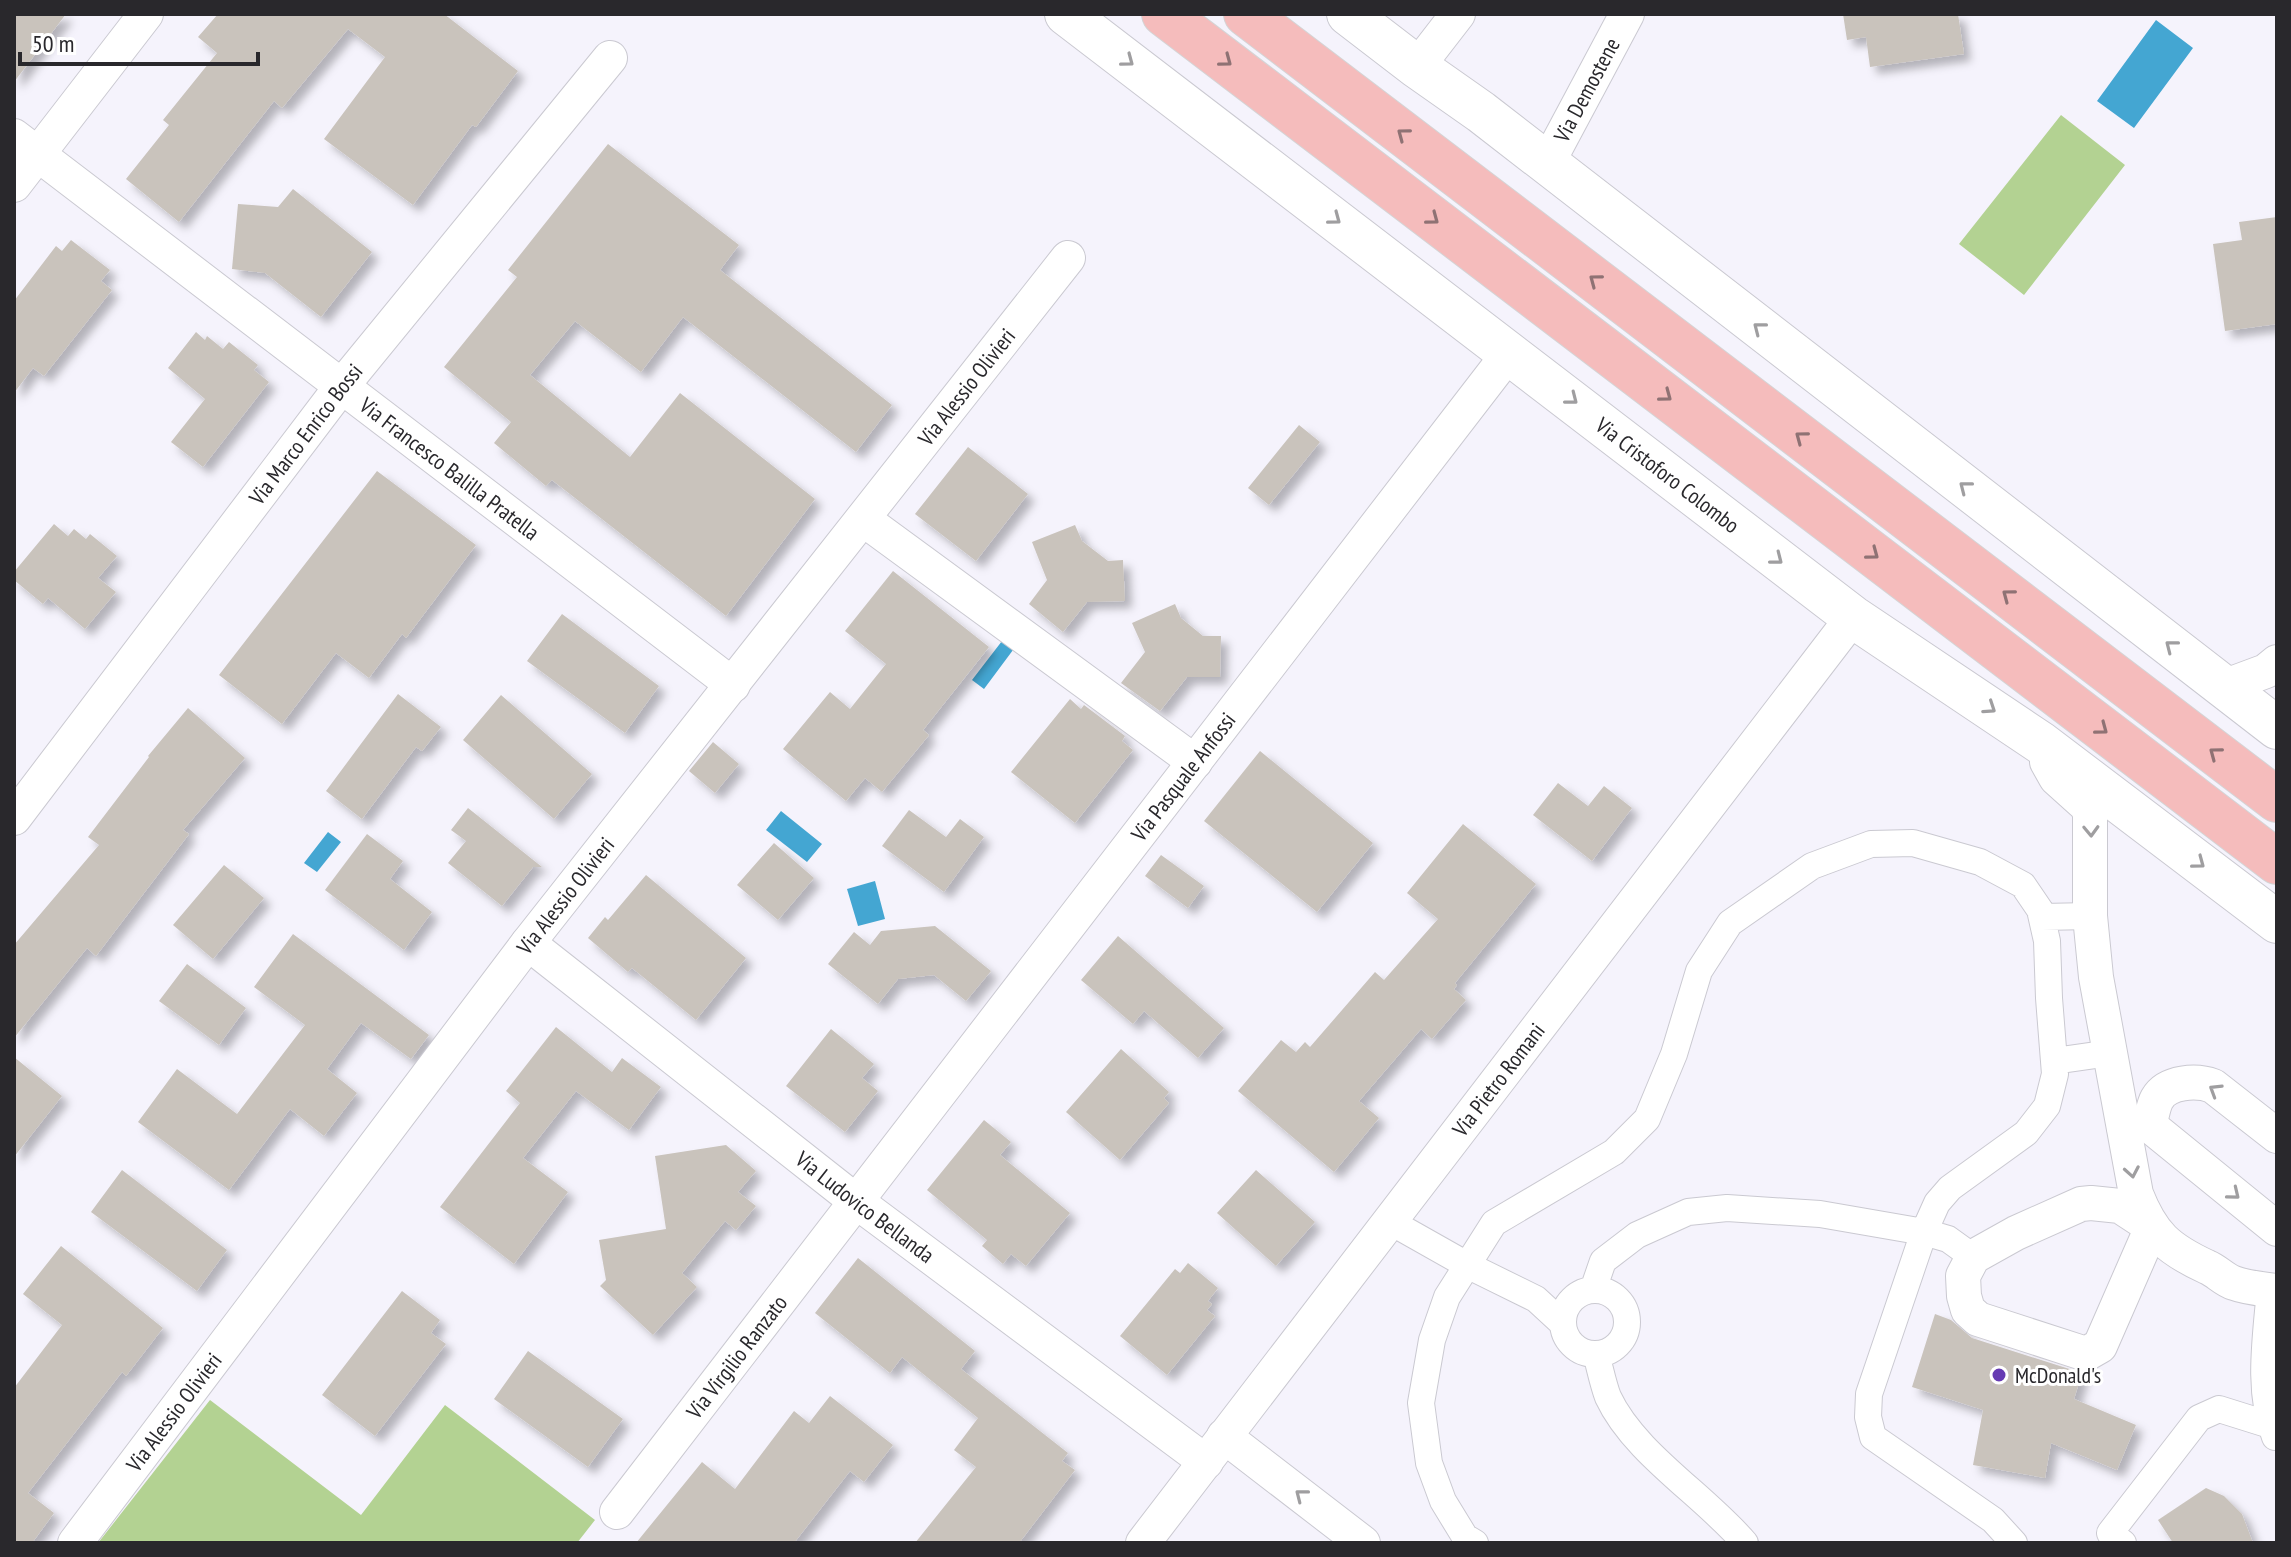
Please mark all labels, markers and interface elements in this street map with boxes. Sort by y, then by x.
scale bar [20,16,258,66]
text: 50 m [32,28,74,59]
street label: Via Demostene [1547,33,1626,148]
one-way arrow [1120,52,1134,66]
one-way arrow [1217,52,1232,66]
one-way arrow [1398,129,1412,143]
one-way arrow [1326,209,1341,223]
one-way arrow [1424,209,1439,223]
one-way arrow [1589,275,1604,289]
street label: Via Alessio Olivieri [911,323,1021,452]
one-way arrow [1753,324,1768,338]
street label: Via Marco Enrico Bossi [242,358,368,511]
one-way arrow [1657,387,1672,401]
street label: Via Francesco Balilla Pratella [353,390,545,546]
one-way arrow [1563,390,1578,404]
street label: Via Cristoforo Colombo [1589,410,1745,539]
one-way arrow [1796,433,1810,447]
one-way arrow [1959,483,1974,497]
one-way arrow [1864,544,1879,558]
one-way arrow [1768,549,1783,563]
one-way arrow [2002,590,2017,604]
one-way arrow [2166,641,2180,656]
one-way arrow [1981,699,1995,714]
street label: Via Pasquale Anfossi [1124,707,1241,847]
one-way arrow [2093,719,2108,733]
one-way arrow [2209,748,2224,762]
one-way arrow [2082,825,2099,838]
street label: Via Alessio Olivieri [510,831,620,961]
one-way arrow [2190,853,2205,867]
street label: Via Pietro Romani [1445,1017,1551,1143]
one-way arrow [2209,1084,2223,1099]
street label: Via Ludovico Bellanda [789,1144,940,1269]
one-way arrow [2122,1165,2139,1178]
one-way arrow [2225,1184,2240,1198]
street label: Via Virgilio Ranzato [680,1289,793,1425]
street label: Via Alessio Olivieri [119,1347,228,1478]
place label: McDonald's [2015,1361,2101,1389]
marker: McDonald's [1990,1366,2008,1384]
one-way arrow [1295,1491,1310,1505]

